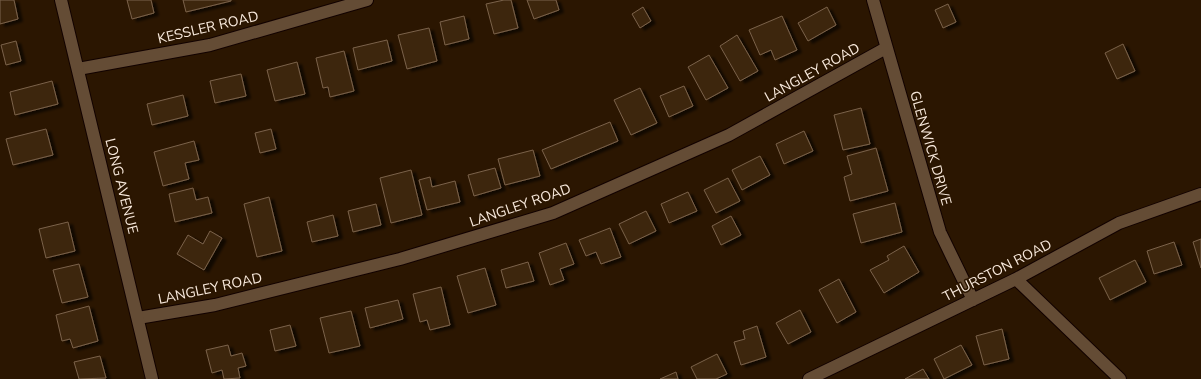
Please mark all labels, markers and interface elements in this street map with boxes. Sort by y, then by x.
street label: KESSLER ROAD [156,7,261,48]
street label: LANGLEY ROAD [761,38,863,106]
street label: GLENWICK DRIVE [905,89,956,208]
street label: LONG AVENUE [100,136,143,236]
street label: LANGLEY ROAD [467,179,573,232]
street label: THURSTON ROAD [939,235,1055,306]
street label: LANGLEY ROAD [156,268,264,309]

